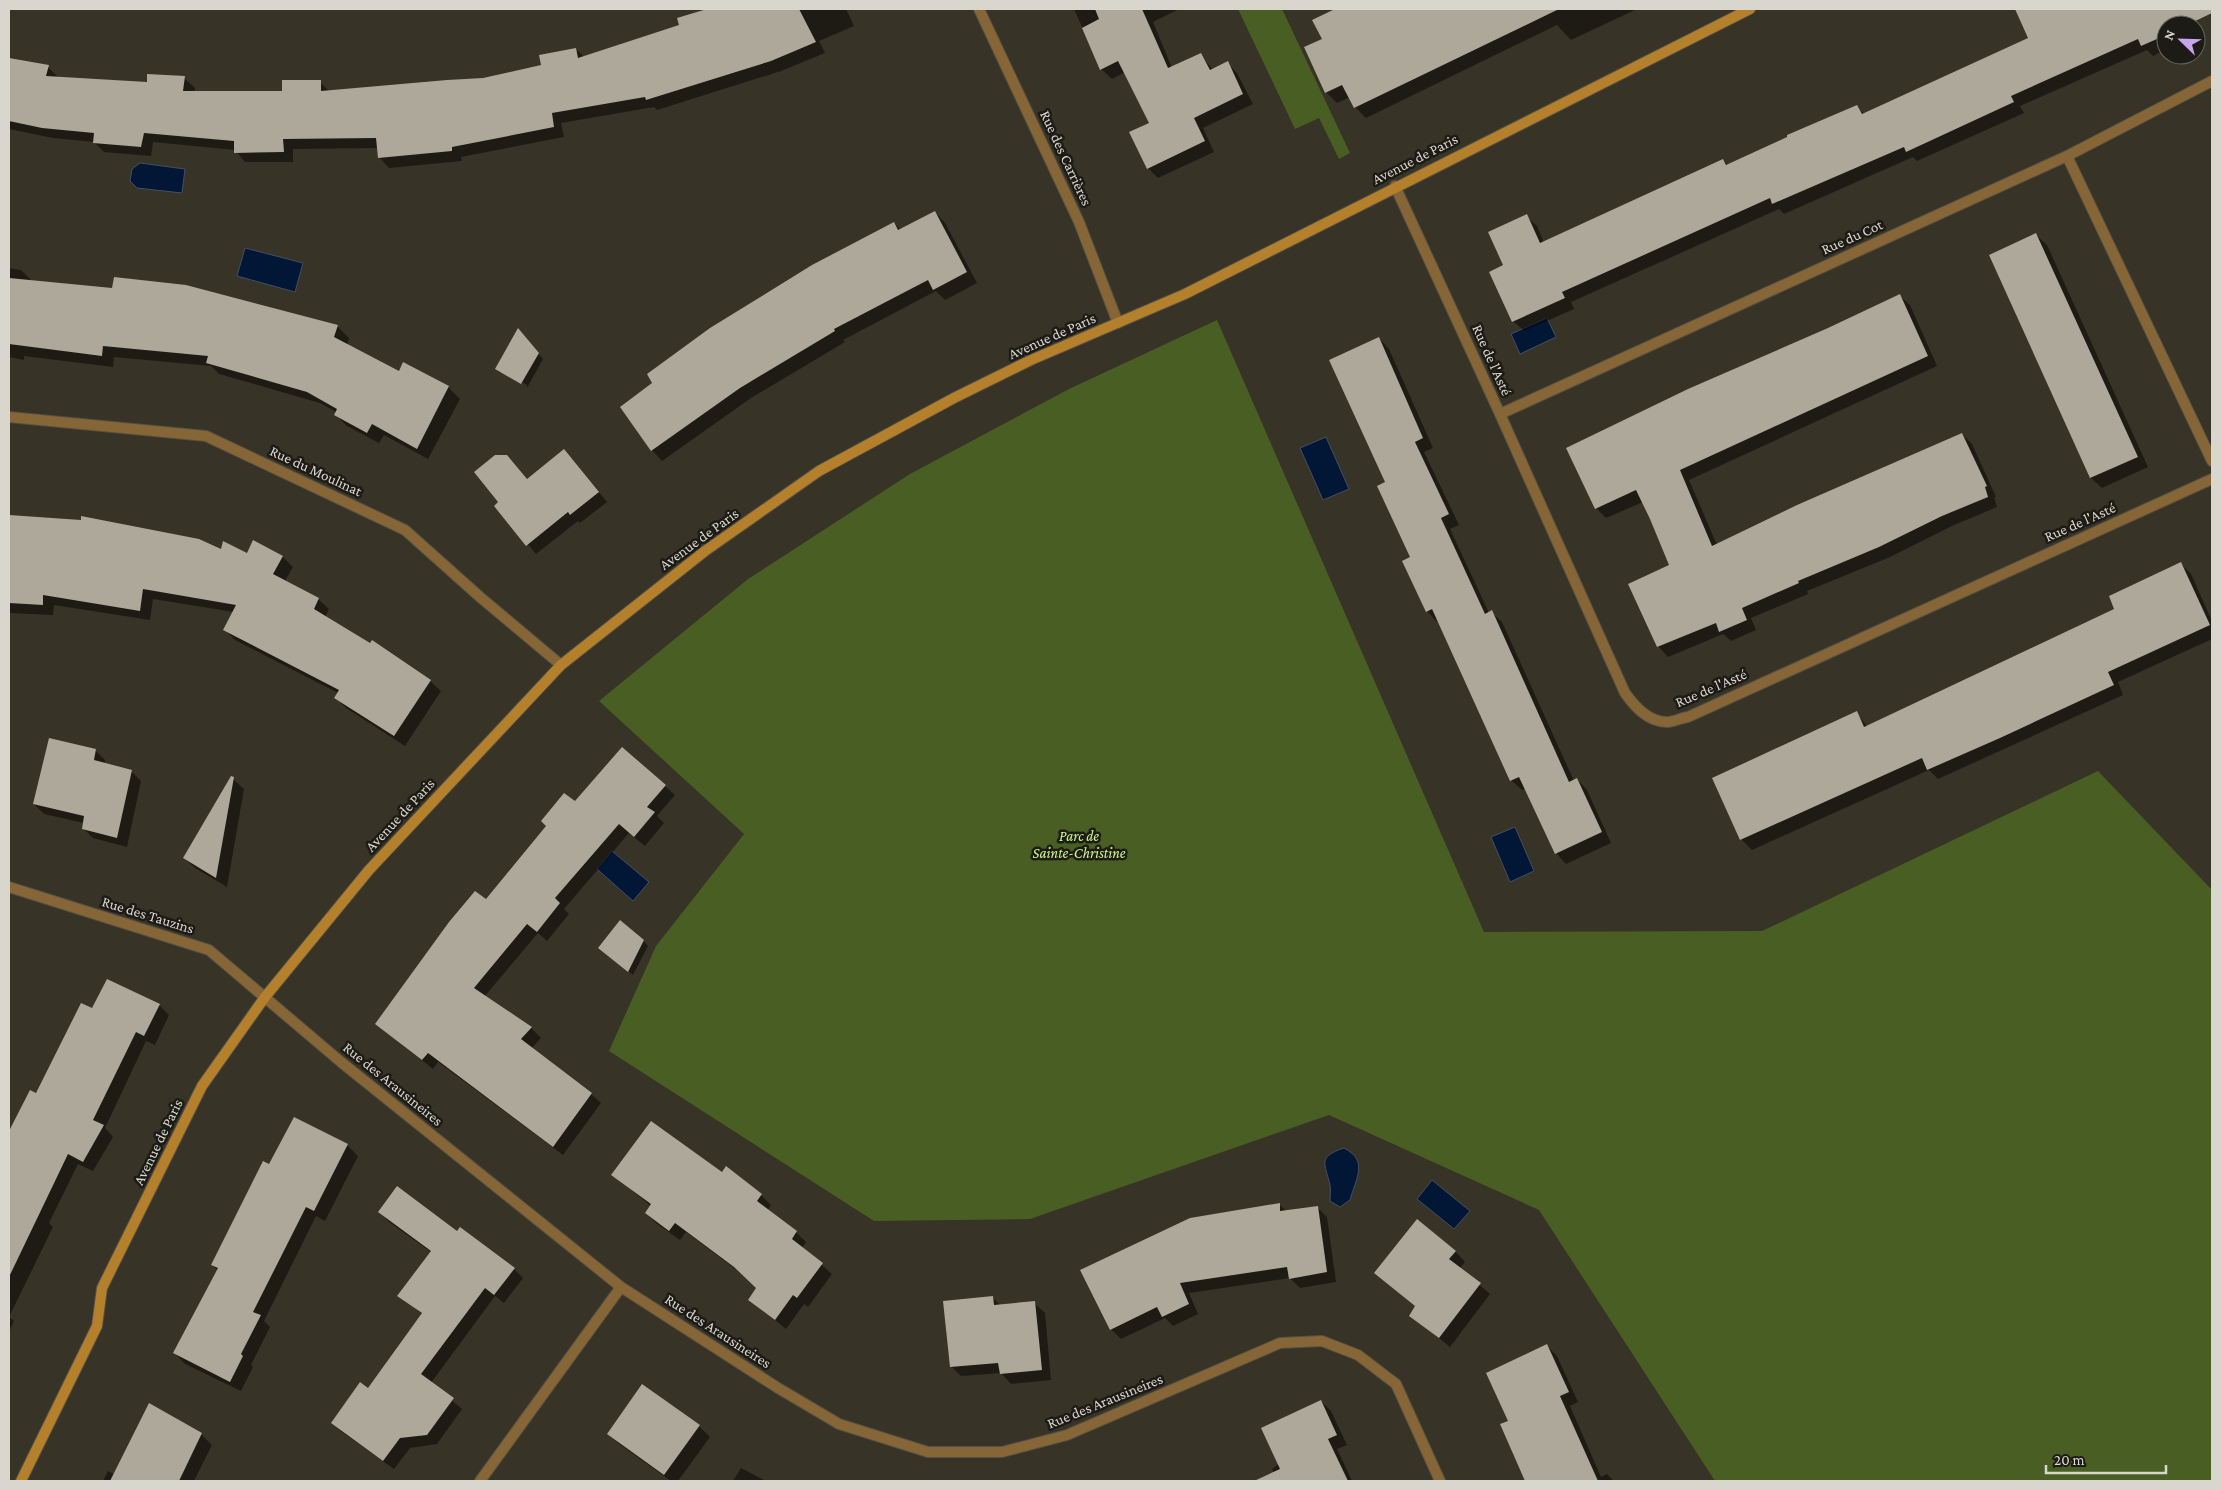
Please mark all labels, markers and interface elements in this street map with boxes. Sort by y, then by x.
north arrow [2156,15,2206,65]
text: N [2160,27,2178,42]
street label: Rue des Carrières [1037,108,1095,208]
street label: Avenue de Paris [1370,131,1460,187]
street label: Rue du Cot [1819,216,1886,258]
street label: Avenue de Paris [1006,310,1098,362]
street label: Rue de l'Asté [1469,322,1515,398]
street label: Rue du Moulinat [267,443,366,500]
street label: Rue de l'Asté [2042,499,2118,545]
street label: Avenue de Paris [656,505,742,573]
street label: Rue de l'Asté [1673,666,1749,710]
street label: Avenue de Paris [362,775,438,855]
park label: Parc de Sainte-Christine [1032,828,1126,861]
street label: Rue des Tauzins [100,893,196,937]
street label: Rue des Arausineires [340,1039,446,1129]
street label: Avenue de Paris [130,1096,186,1188]
street label: Rue des Arausineires [662,1291,774,1371]
street label: Rue des Arausineires [1045,1371,1165,1431]
scale bar [2046,1442,2166,1474]
text: 20 m [2054,1452,2085,1468]

